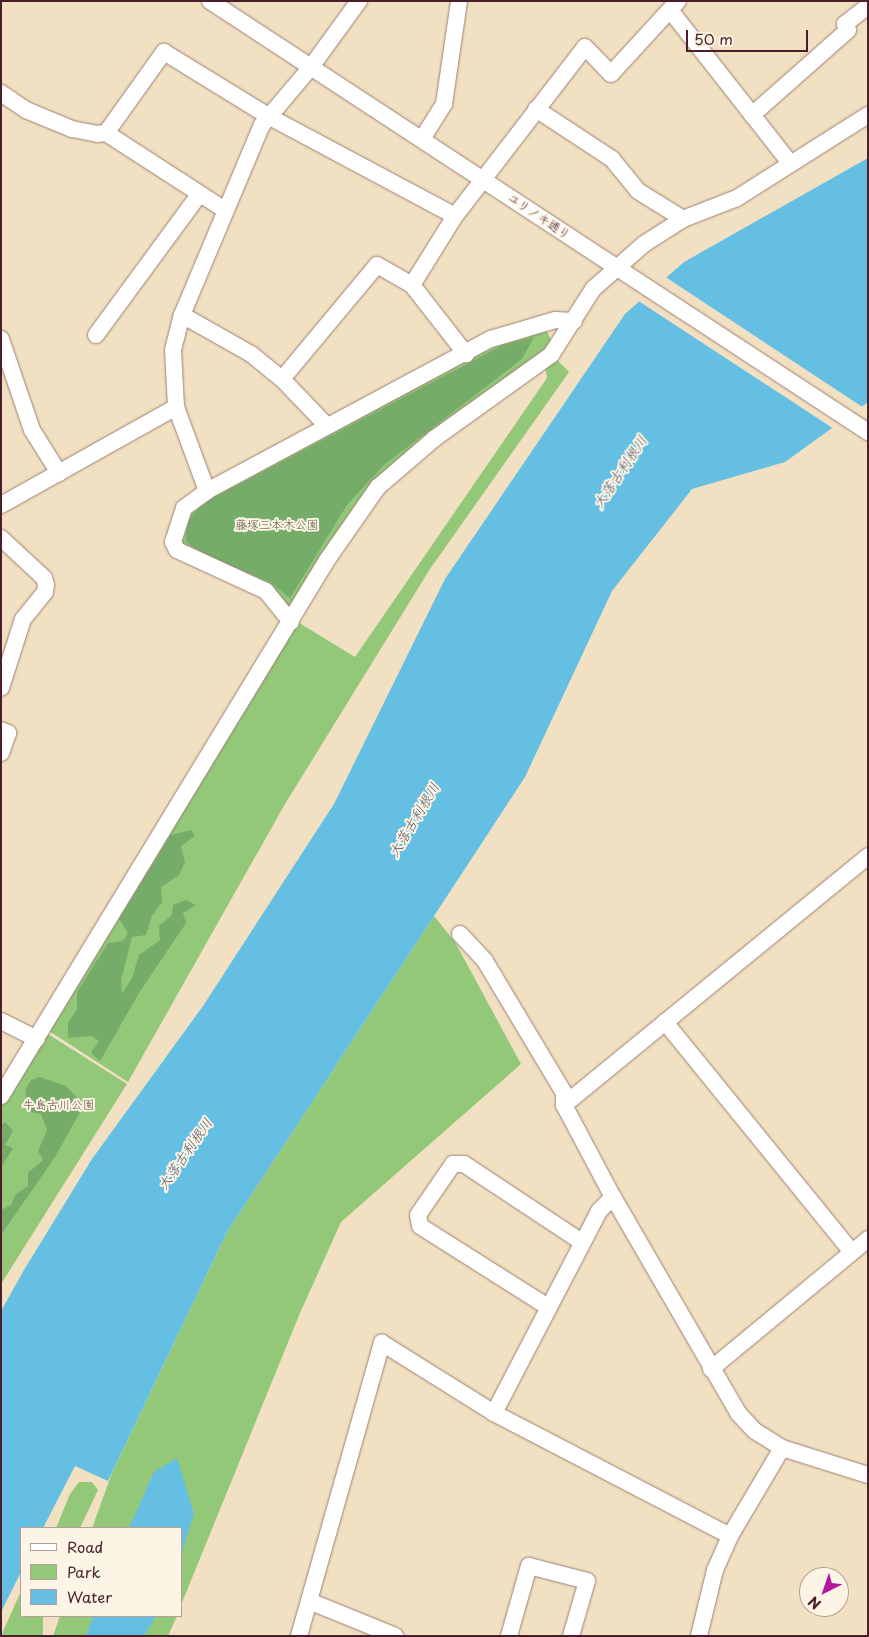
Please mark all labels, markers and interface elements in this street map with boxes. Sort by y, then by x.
scale bar [689,20,812,52]
text: 50 m [694,27,733,50]
street label: ユリノキ通り [505,190,573,242]
water label: 大落古利根川 [590,432,650,512]
park label: 藤塚三本木公園 [235,518,319,532]
water label: 大落古利根川 [385,780,443,860]
park label: 牛島古川公園 [23,1098,95,1112]
water label: 大落古利根川 [154,1115,216,1193]
legend [20,1527,182,1617]
text: Road [67,1535,103,1558]
text: Park [67,1560,101,1583]
north arrow [799,1567,849,1617]
text: Water [67,1585,112,1608]
text: N [803,1591,826,1615]

